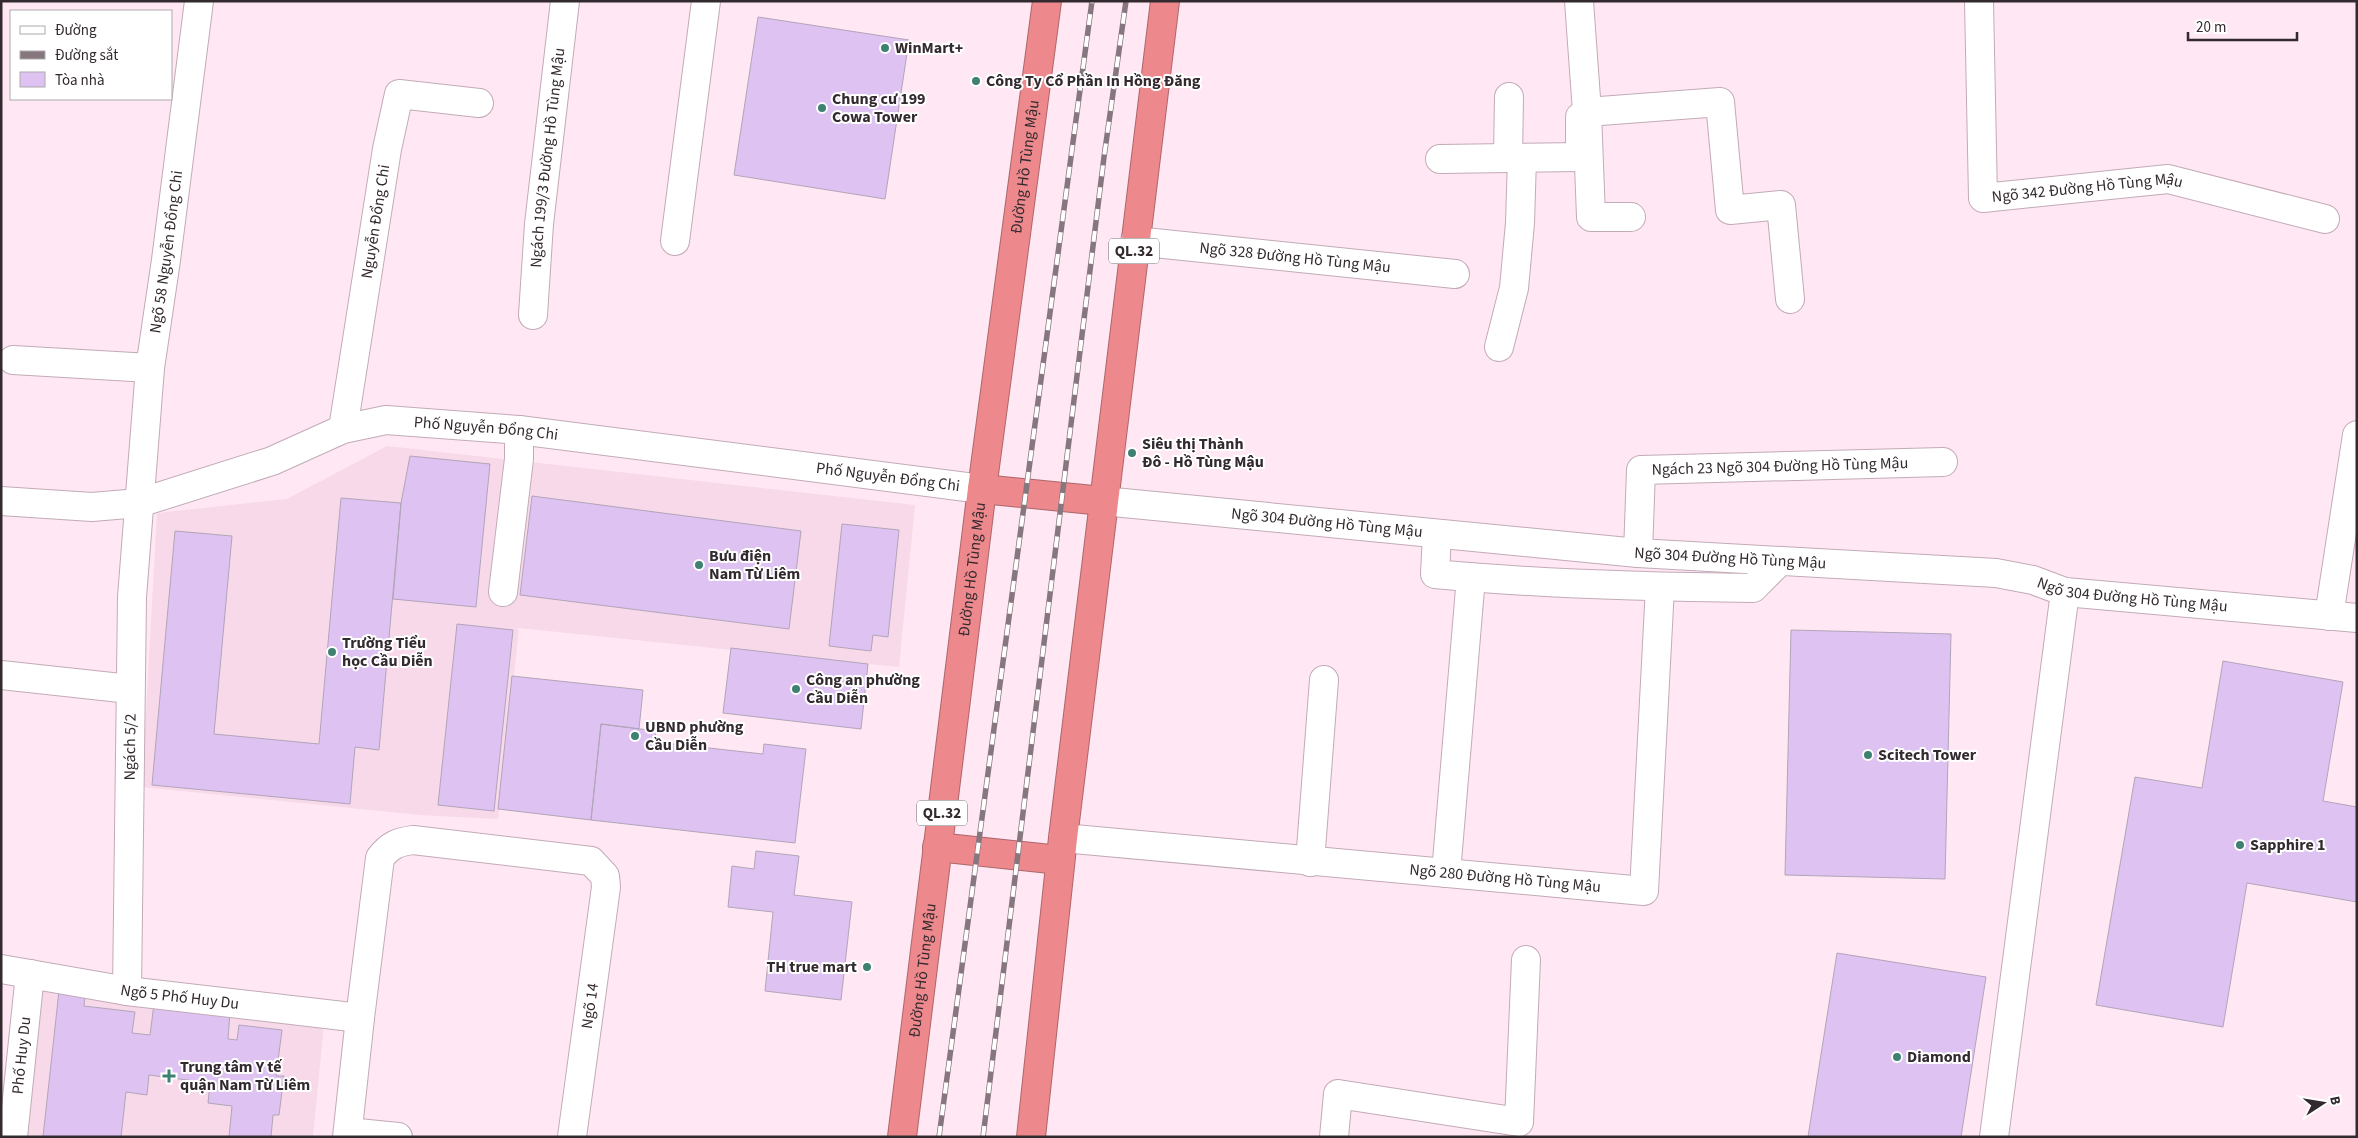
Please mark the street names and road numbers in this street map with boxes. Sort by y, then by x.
street label: Ngách 199/3 Đường Hồ Tùng Mậu [525,47,570,268]
street label: Đường Hồ Tùng Mậu [1005,98,1045,235]
street label: Nguyễn Đổng Chi [356,163,395,280]
street label: Ngõ 342 Đường Hồ Tùng Mậu [1991,168,2185,208]
street label: Ngõ 58 Nguyễn Đổng Chi [144,169,188,335]
street label: Ngõ 328 Đường Hồ Tùng Mậu [1198,237,1392,278]
road number: QL.32 [1109,238,1159,264]
street label: Phố Nguyễn Đổng Chi [413,411,559,446]
street label: Ngách 23 Ngõ 304 Đường Hồ Tùng Mậu [1651,452,1909,481]
street label: Phố Nguyễn Đổng Chi [815,457,961,497]
street label: Đường Hồ Tùng Mậu [953,501,991,638]
street label: Ngõ 304 Đường Hồ Tùng Mậu [1230,503,1424,543]
street label: Ngõ 304 Đường Hồ Tùng Mậu [1634,542,1827,575]
street label: Ngõ 304 Đường Hồ Tùng Mậu [2034,572,2229,617]
street label: Ngách 5/2 [119,713,142,781]
road number: QL.32 [917,800,967,826]
street label: Ngõ 280 Đường Hồ Tùng Mậu [1408,859,1602,898]
street label: Đường Hồ Tùng Mậu [903,902,942,1039]
street label: Ngõ 5 Phố Huy Du [119,979,240,1015]
street label: Ngõ 14 [576,982,604,1030]
street label: Phố Huy Du [7,1015,36,1095]

